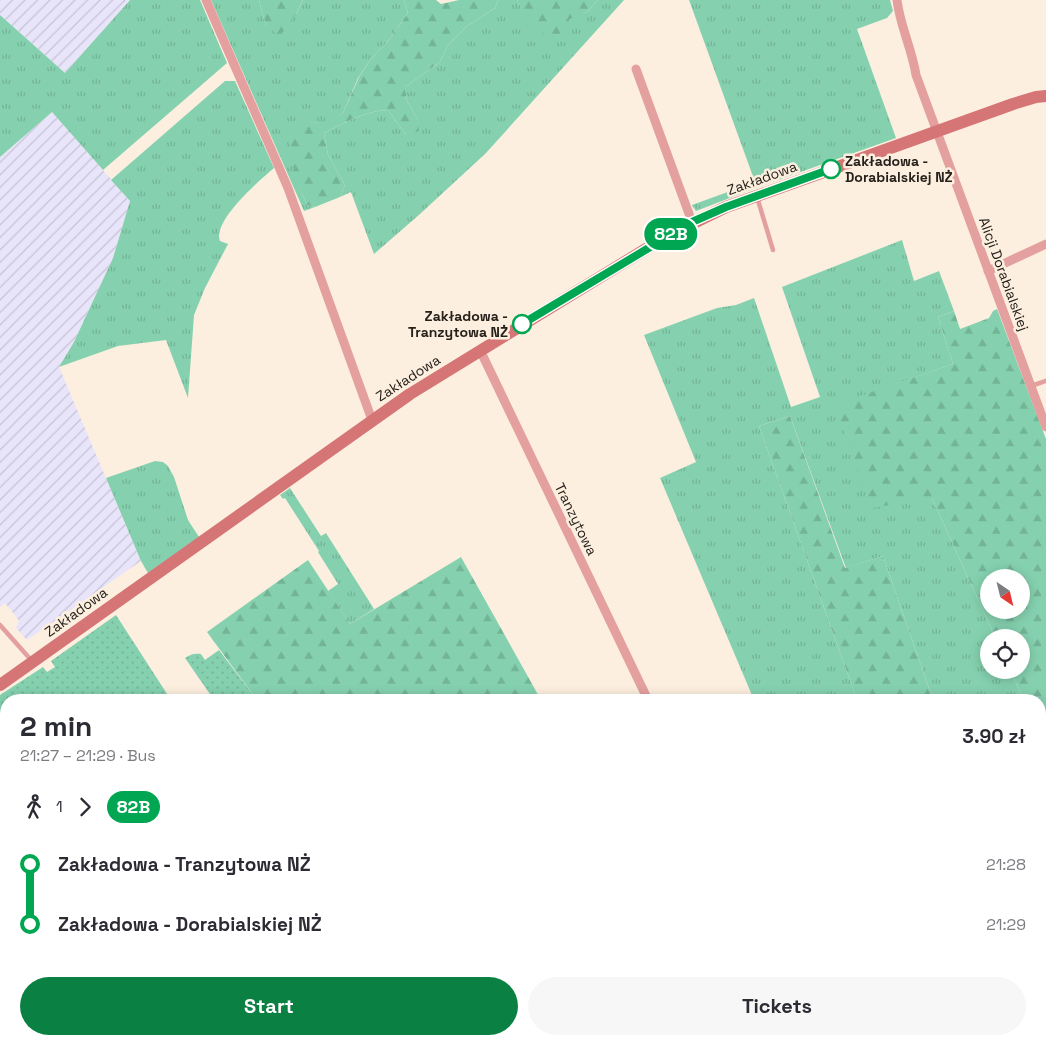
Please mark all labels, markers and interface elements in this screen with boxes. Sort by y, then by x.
place label: Zakładowa - Dorabialskiej NŻ [845,152,953,186]
street label: Zakładowa [725,157,799,199]
marker: Zakładowa - Dorabialskiej NŻ [821,159,841,179]
street label: Alicji Dorabialskiej [975,215,1033,333]
line badge: 82B [642,218,700,250]
text: 82B [654,222,688,245]
place label: Zakładowa - Tranzytowa NŻ [408,307,508,341]
marker: Zakładowa - Tranzytowa NŻ [512,314,532,334]
street label: Zakładowa [372,351,444,405]
street label: Tranzytowa [551,480,601,558]
north arrow [980,569,1030,619]
map controls [980,569,1030,679]
street label: Zakładowa [41,583,111,641]
button: locate [980,629,1030,679]
text: 2 min [20,708,92,744]
text: 3.90 zł [962,724,1026,749]
text: 21:27 – 21:29 · Bus [20,745,156,766]
icon: walk [20,793,48,821]
icon: forward [71,793,99,821]
text: 82B [117,795,150,818]
text: 1 [56,796,63,817]
text: Zakładowa - Tranzytowa NŻ [58,852,311,877]
text: 21:28 [986,854,1026,875]
text: Zakładowa - Dorabialskiej NŻ [58,912,322,937]
text: 21:29 [986,914,1026,935]
button: Start [20,977,518,1035]
button: Tickets [528,977,1026,1035]

